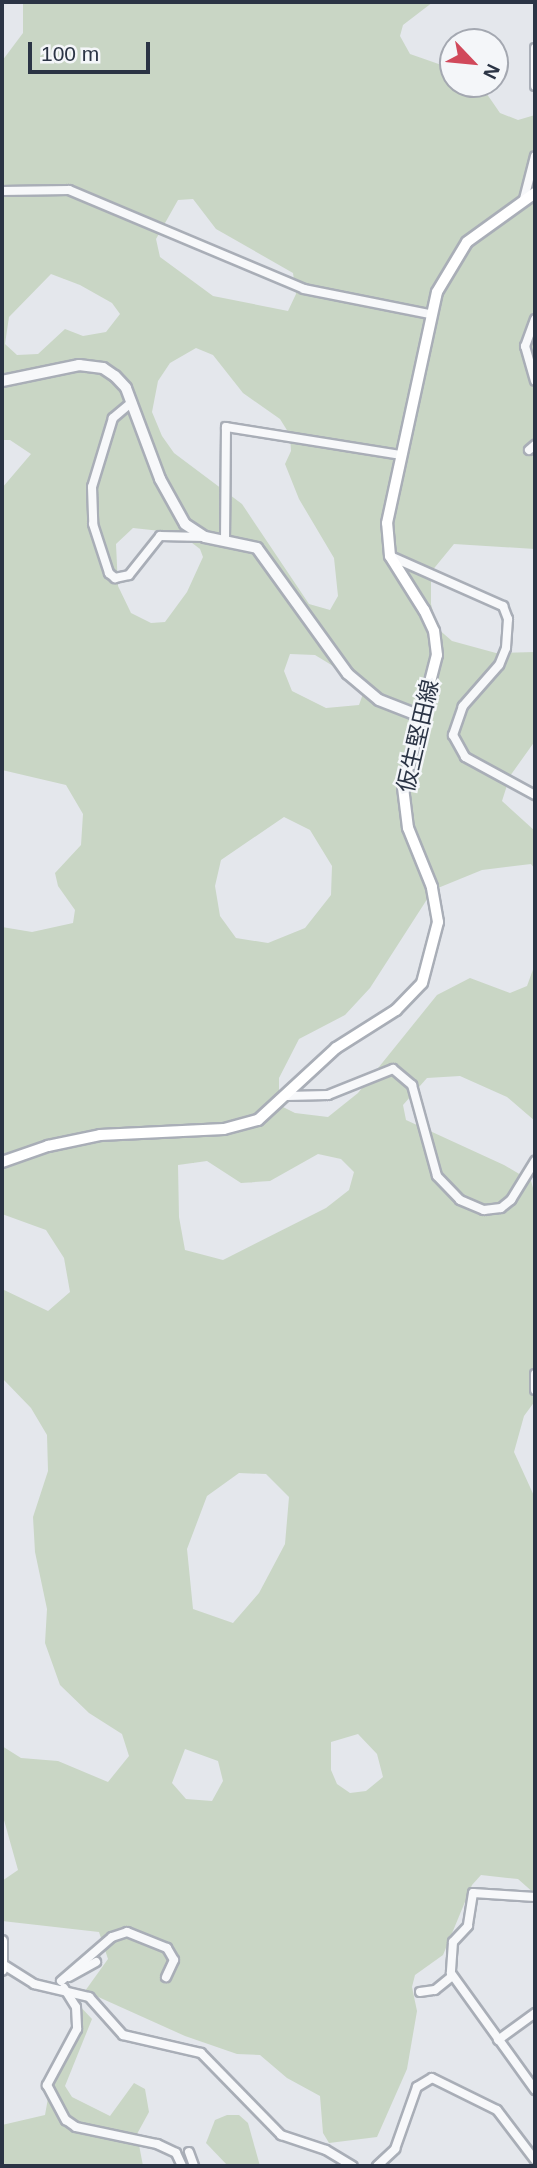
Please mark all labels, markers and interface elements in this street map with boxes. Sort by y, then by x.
scale bar [32,28,154,72]
north arrow [439,28,509,98]
text: 100 m [41,42,99,65]
text: N [479,61,504,82]
street label: 仮生堅田線 [392,677,444,795]

